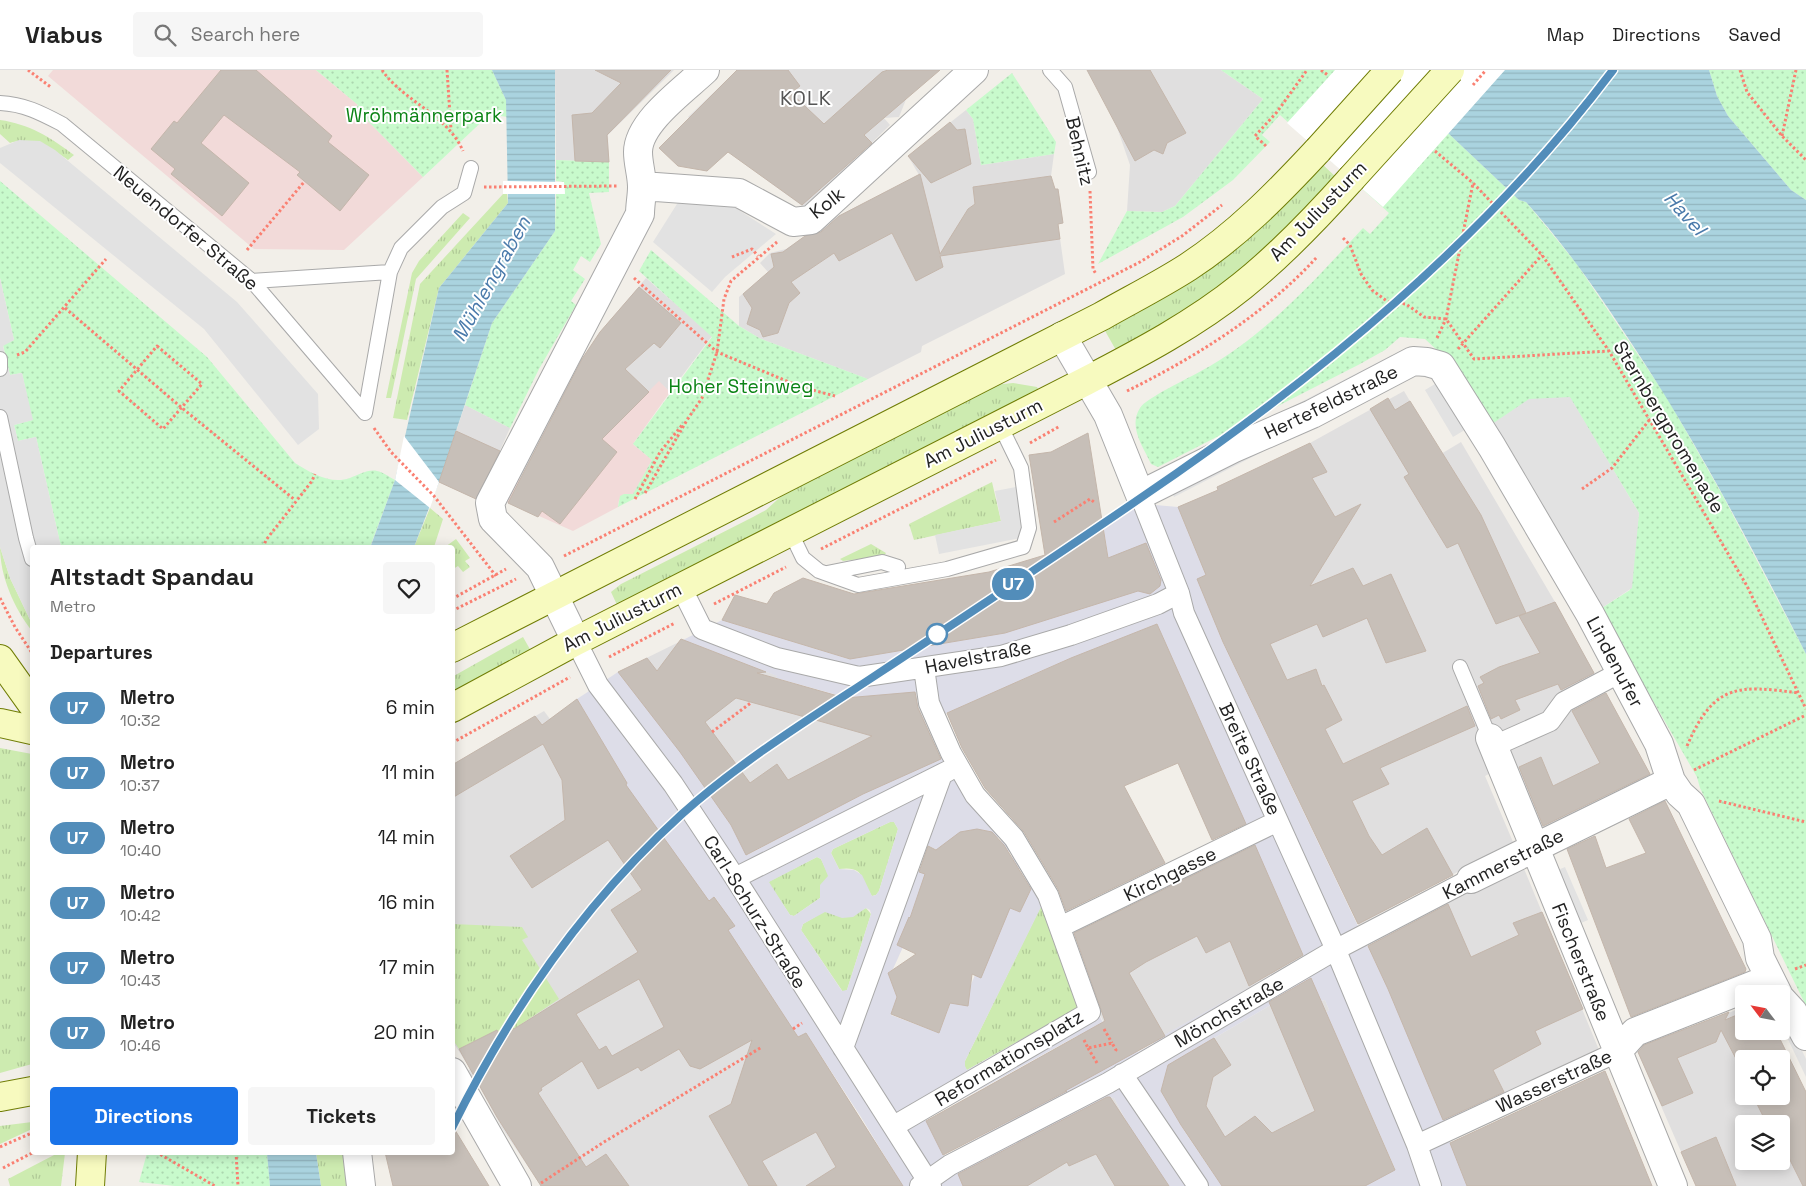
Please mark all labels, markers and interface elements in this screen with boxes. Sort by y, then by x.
search box [133,12,483,57]
text: Viabus [25,19,103,50]
icon: search [151,21,179,49]
text: Search here [191,22,300,47]
text: Map [1547,23,1584,46]
text: Directions [1612,23,1701,46]
text: Saved [1729,23,1781,46]
district label: KOLK [780,85,832,111]
park label: Wröhmännerpark [346,103,502,128]
street label: Behnitz [1060,114,1100,188]
street label: Am Juliusturm [1264,155,1372,267]
street label: Neuendorfer Straße [108,160,264,296]
street label: Kolk [804,182,850,224]
water label: Havel [1658,185,1713,242]
water label: Mühlengraben [446,211,536,346]
street label: Sternbergpromenade [1608,336,1730,518]
street label: Hertefeldstraße [1260,359,1402,445]
park label: Hoher Steinweg [668,374,814,399]
street label: Am Juliusturm [919,392,1047,474]
text: Altstadt Spandau [50,561,254,592]
button: heart [383,562,435,614]
line badge: U7 [990,568,1036,600]
text: U7 [1002,572,1024,595]
street label: Am Juliusturm [558,576,686,658]
text: Metro [50,596,96,617]
street label: Lindenufer [1581,612,1649,712]
unlabelled marker [926,623,948,645]
street label: Havelstraße [923,634,1033,680]
text: Departures [50,640,153,665]
text: Metro [120,685,175,710]
text: 6 min [386,695,435,720]
text: U7 [66,696,89,719]
street label: Breite Straße [1213,699,1287,819]
text: 10:32 [120,710,160,731]
text: Metro [120,750,175,775]
text: 11 min [382,760,435,785]
text: U7 [66,761,89,784]
text: 10:37 [120,775,160,796]
text: Metro [120,815,175,840]
street label: Kammerstraße [1438,823,1568,905]
text: 14 min [378,825,435,850]
text: U7 [66,826,89,849]
street label: Carl-Schurz-Straße [698,831,812,993]
text: 10:40 [120,840,161,861]
street label: Kirchgasse [1119,841,1221,907]
text: Metro [120,880,175,905]
text: 16 min [378,890,435,915]
text: U7 [66,891,89,914]
street label: Fischerstraße [1546,899,1616,1025]
text: 10:42 [120,905,161,926]
text: Metro [120,945,175,970]
text: 17 min [379,955,435,980]
text: U7 [66,956,89,979]
text: 10:43 [120,970,161,991]
street label: Mönchstraße [1170,971,1288,1053]
north arrow [1735,985,1790,1040]
map controls [1735,985,1790,1170]
street label: Reformationsplatz [930,1004,1088,1112]
text: Metro [120,1010,175,1035]
text: 20 min [374,1020,435,1045]
text: U7 [66,1021,89,1044]
text: 10:46 [120,1035,161,1056]
street label: Wasserstraße [1492,1043,1616,1119]
button: locate [1735,1050,1790,1105]
button: Directions [50,1087,238,1145]
button: Tickets [248,1087,435,1145]
button: layers [1735,1115,1790,1170]

